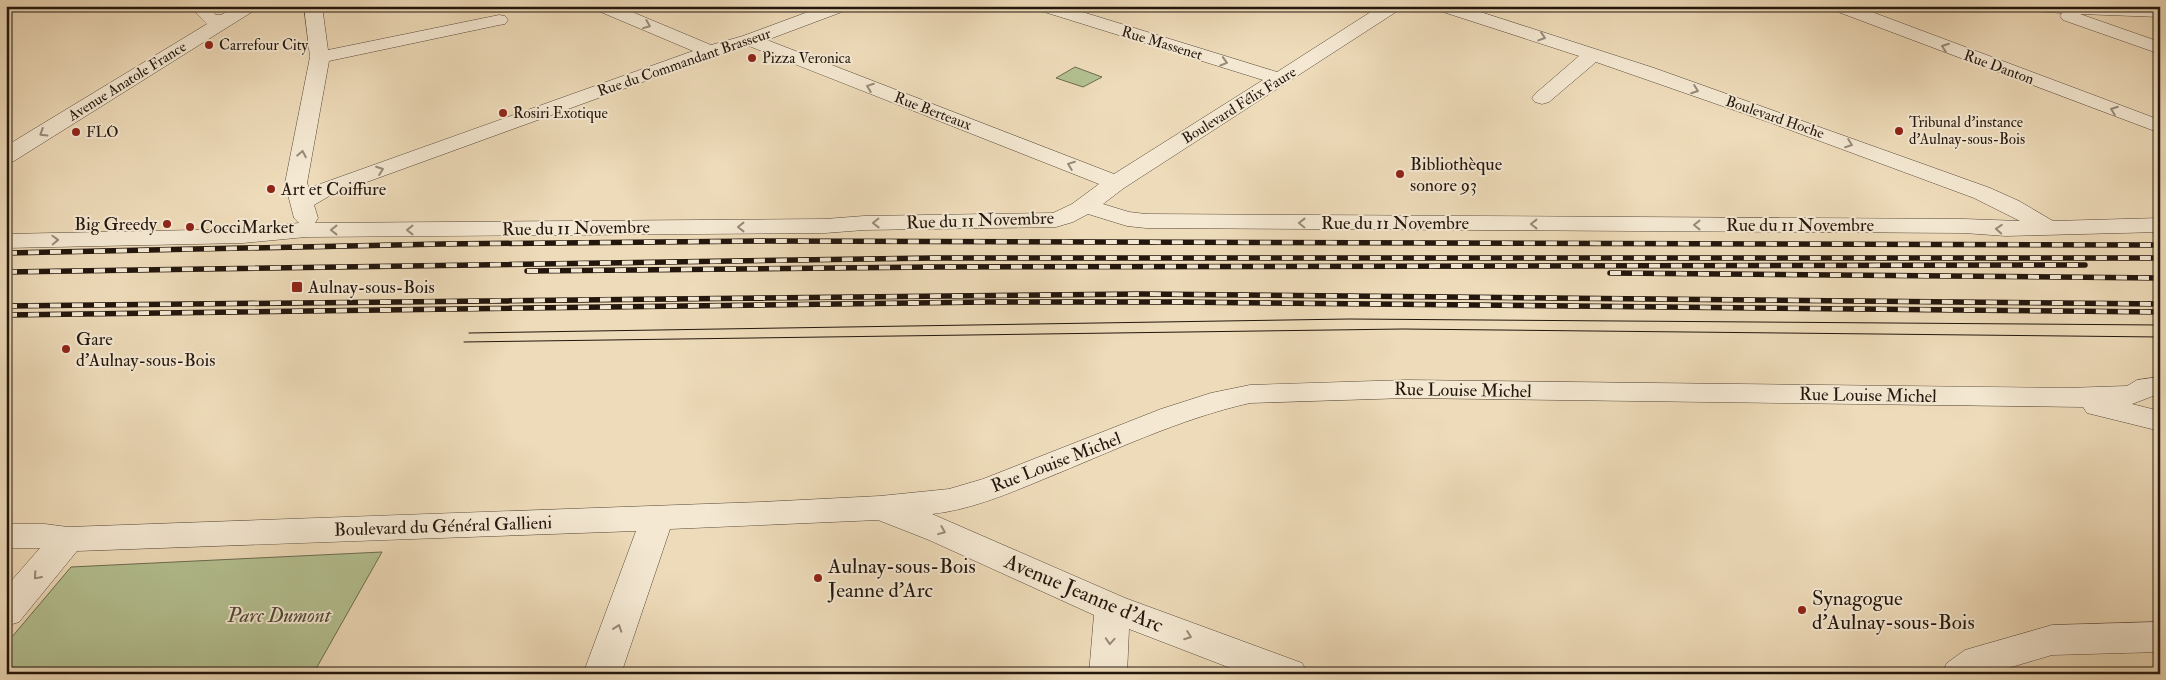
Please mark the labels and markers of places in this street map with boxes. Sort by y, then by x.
place label: Carrefour City [219,36,309,55]
marker: Carrefour City [203,39,215,51]
place label: Pizza Veronica [762,49,852,68]
marker: Pizza Veronica [746,52,758,64]
place label: Rosiri Exotique [513,104,608,123]
marker: Rosiri Exotique [497,107,509,119]
place label: Tribunal d'instance d'Aulnay-sous-Bois [1909,113,2025,149]
place label: FLO [86,123,119,142]
marker: Tribunal d'instance d'Aulnay-sous-Bois [1893,125,1905,137]
marker: FLO [70,126,82,138]
place label: Bibliothèque sonore 93 [1410,153,1503,197]
marker: Bibliothèque sonore 93 [1394,168,1406,180]
place label: Art et Coiffure [280,178,387,201]
marker: Art et Coiffure [265,183,277,195]
place label: Big Greedy [74,213,158,236]
place label: CocciMarket [200,216,294,239]
marker: Big Greedy [161,218,173,230]
marker: CocciMarket [184,221,196,233]
place label: Aulnay-sous-Bois [307,276,435,299]
marker: Aulnay-sous-Bois [290,280,304,294]
place label: Gare d'Aulnay-sous-Bois [76,328,215,372]
marker: Gare d'Aulnay-sous-Bois [60,343,72,355]
place label: Aulnay-sous-Bois Jeanne d'Arc [827,553,976,604]
marker: Aulnay-sous-Bois Jeanne d'Arc [812,572,824,584]
place label: Synagogue d'Aulnay-sous-Bois [1812,585,1975,636]
marker: Synagogue d'Aulnay-sous-Bois [1796,604,1808,616]

